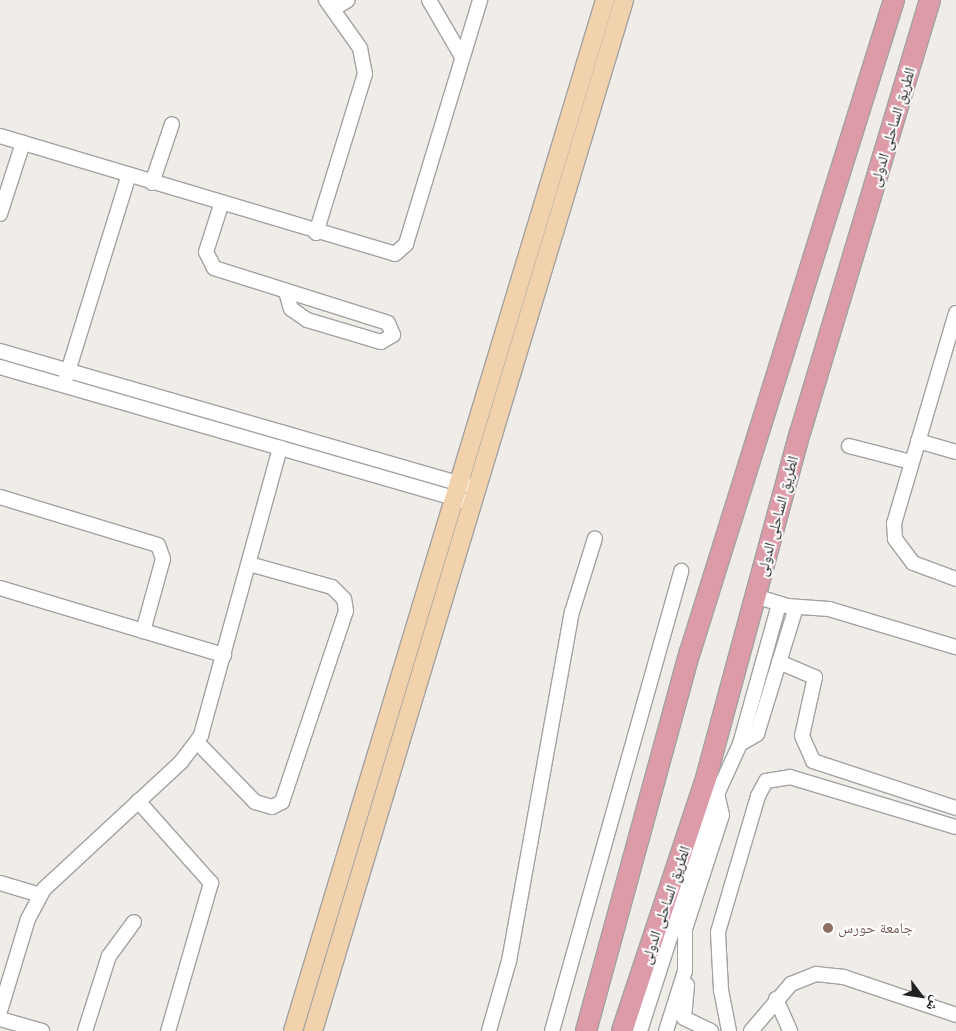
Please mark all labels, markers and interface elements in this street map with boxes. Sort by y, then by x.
street label: الطريق الساحلى الدولى [865,65,919,189]
street label: الطريق الساحلى الدولى [752,454,802,578]
street label: الطريق الساحلى الدولى [636,844,694,966]
place label: جامعة حورس [838,919,913,937]
marker: جامعة حورس [822,922,834,934]
north arrow [896,971,946,1021]
text: ش [923,993,945,1015]

